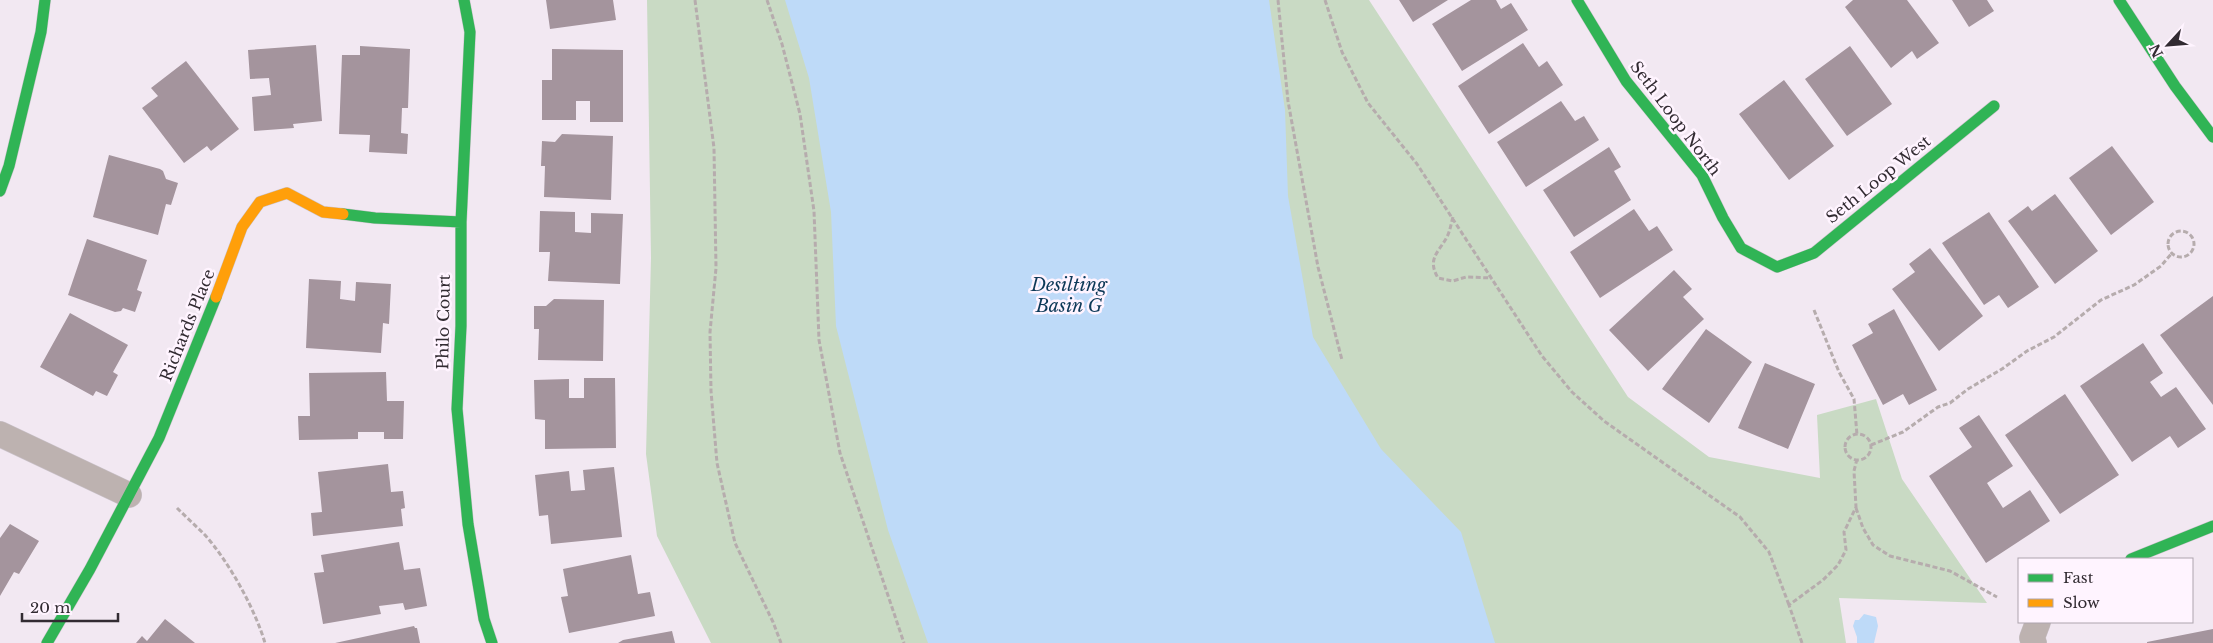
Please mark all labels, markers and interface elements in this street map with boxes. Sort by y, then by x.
north arrow [2143,20,2193,70]
text: N [2145,41,2167,61]
street label: Seth Loop North [1626,57,1726,179]
street label: Seth Loop West [1822,131,1934,227]
street label: Richards Place [155,266,219,384]
street label: Philo Court [432,274,454,370]
water label: Desilting Basin G [1030,274,1108,317]
legend [2018,558,2193,623]
text: Fast [2063,568,2094,587]
scale bar [22,590,119,622]
text: Slow [2063,593,2100,612]
text: 20 m [30,598,70,617]

